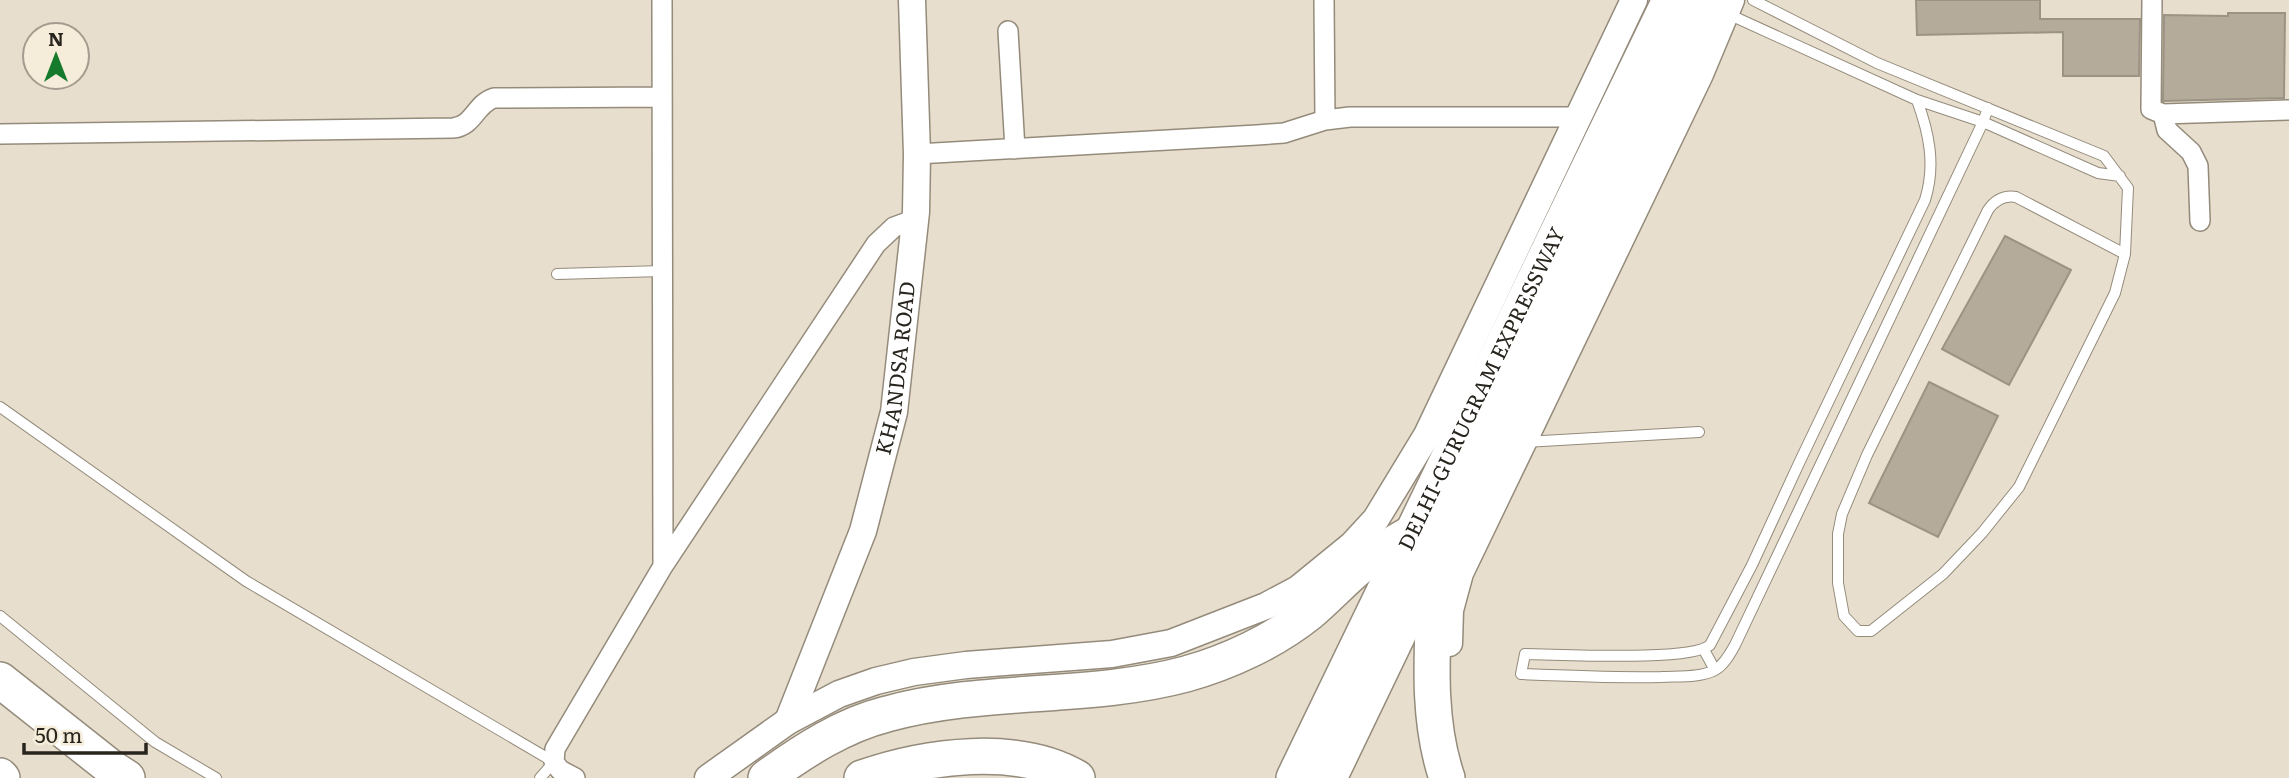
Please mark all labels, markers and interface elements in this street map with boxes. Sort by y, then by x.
north arrow [21,21,91,91]
text: N [48,24,64,52]
street label: DELHI-GURUGRAM EXPRESSWAY [1388,221,1571,555]
street label: KHANDSA ROAD [866,279,921,458]
scale bar [24,712,147,756]
text: 50 m [35,718,82,749]

